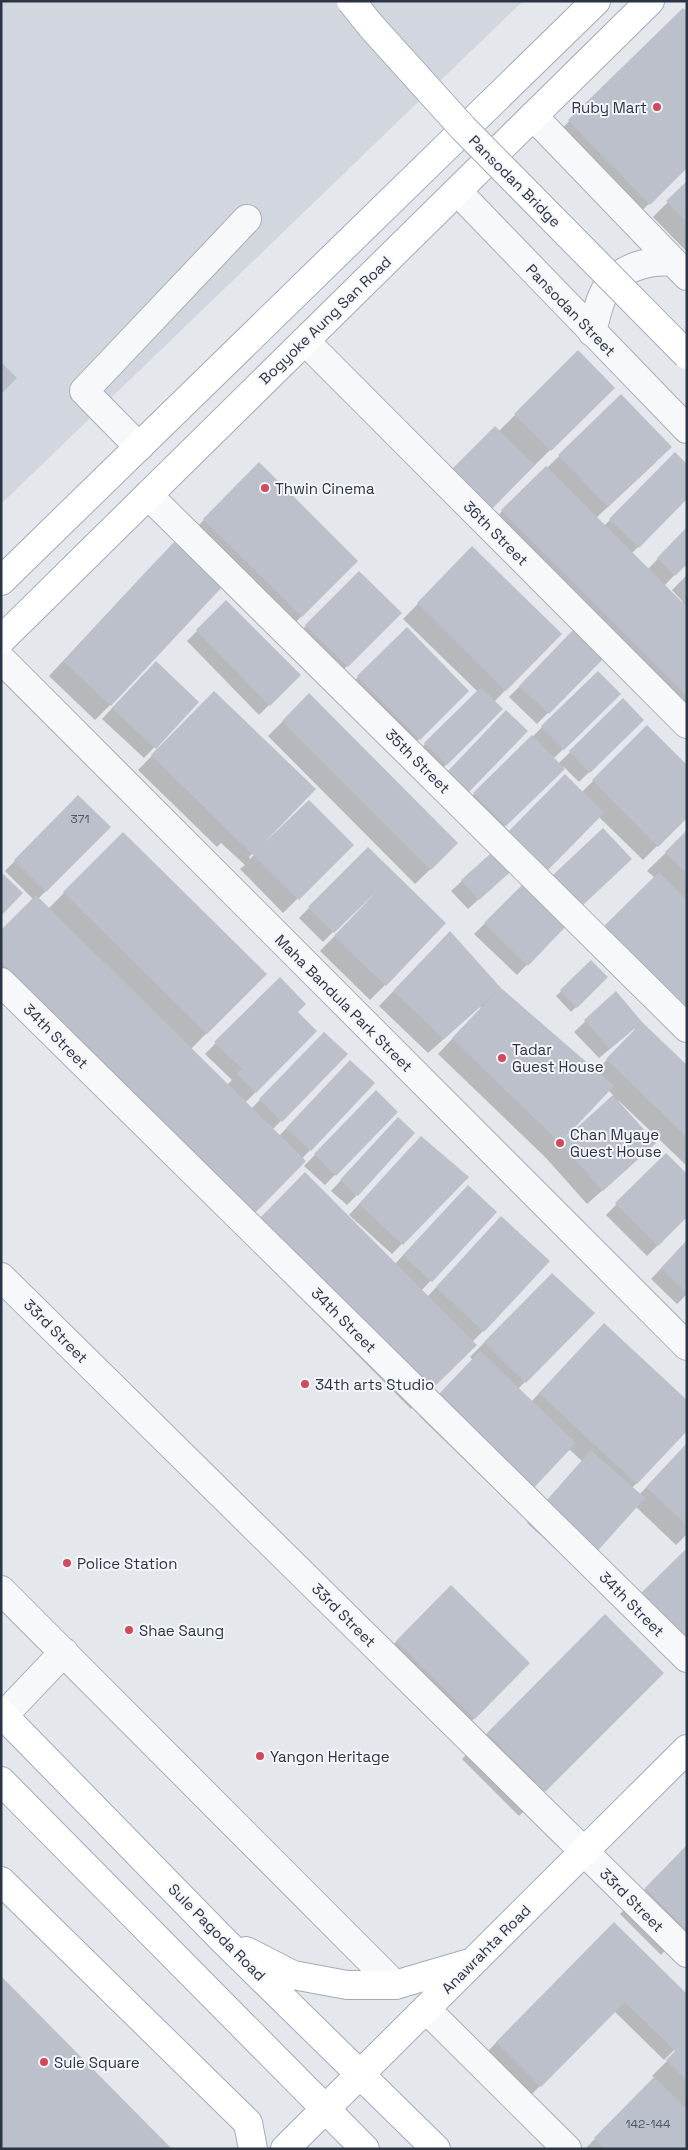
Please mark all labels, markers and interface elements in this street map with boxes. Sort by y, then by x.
place label: Ruby Mart [572,98,647,117]
marker: Ruby Mart [651,101,663,113]
street label: Pansodan Bridge [465,131,565,231]
street label: Bogyoke Aung San Road [255,252,395,388]
street label: Pansodan Street [522,260,620,360]
place label: Thwin Cinema [275,479,375,498]
marker: Thwin Cinema [259,482,271,494]
street label: 36th Street [460,497,532,569]
street label: 35th Street [382,725,454,797]
house number: 371 [71,811,89,827]
street label: Maha Bandula Park Street [271,930,417,1076]
street label: 34th Street [20,1000,93,1073]
place label: Tadar Guest House [512,1040,604,1076]
marker: Tadar Guest House [496,1052,508,1064]
place label: Chan Myaye Guest House [570,1125,662,1161]
marker: Chan Myaye Guest House [554,1137,566,1149]
street label: 34th Street [308,1284,381,1357]
street label: 33rd Street [20,1295,92,1367]
place label: 34th arts Studio [315,1375,434,1394]
marker: 34th arts Studio [299,1378,311,1390]
place label: Police Station [77,1554,177,1573]
marker: Police Station [61,1557,73,1569]
street label: 34th Street [596,1568,669,1641]
street label: 33rd Street [308,1579,380,1651]
place label: Shae Saung [139,1621,224,1640]
marker: Shae Saung [123,1624,135,1636]
place label: Yangon Heritage [270,1747,390,1766]
marker: Yangon Heritage [254,1750,266,1762]
street label: 33rd Street [596,1864,668,1936]
street label: Sule Pagoda Road [164,1879,270,1985]
street label: Anawrahta Road [437,1900,535,1998]
place label: Sule Square [54,2053,140,2072]
marker: Sule Square [38,2056,50,2068]
house number: 142-144 [625,2116,671,2132]

